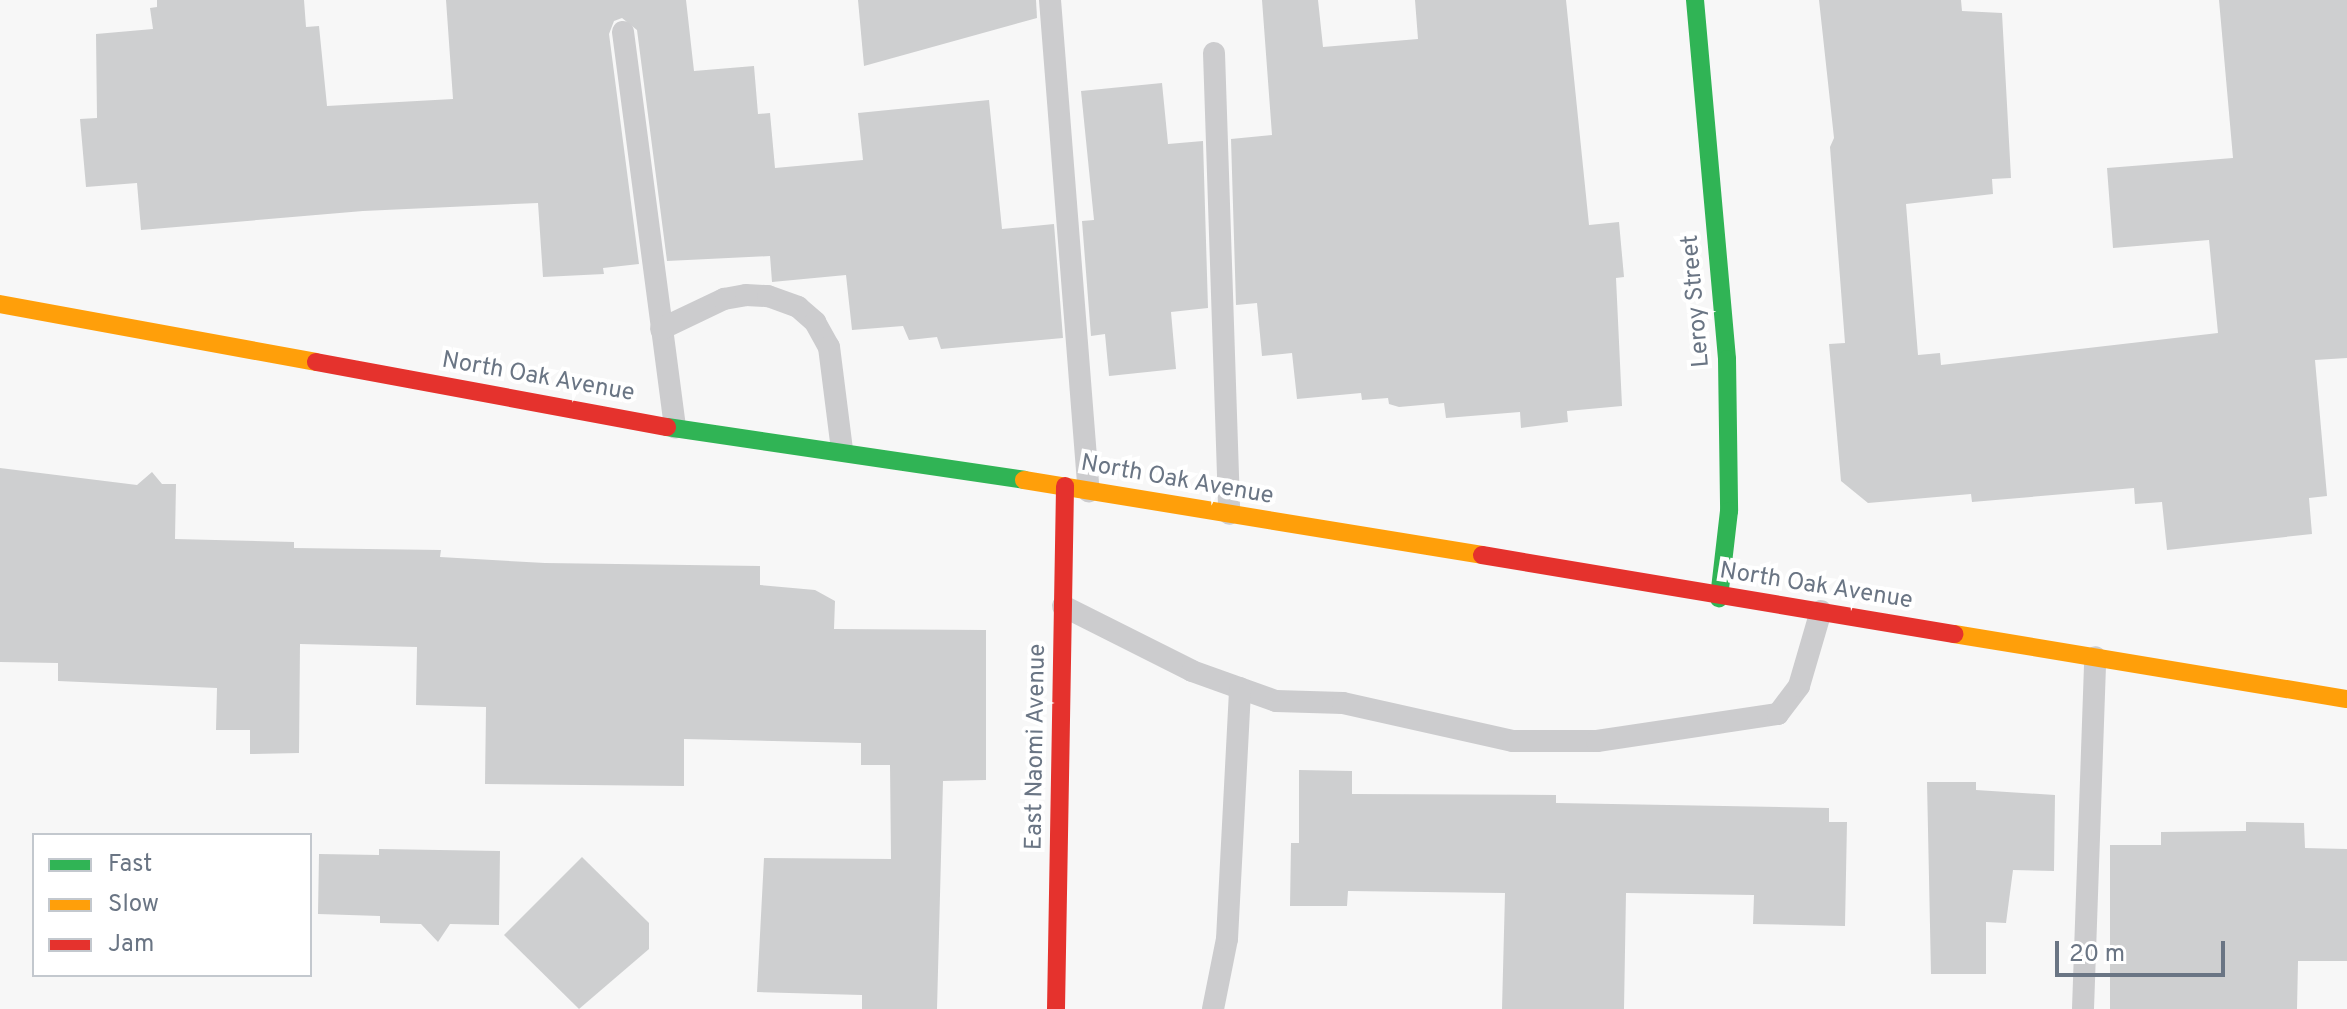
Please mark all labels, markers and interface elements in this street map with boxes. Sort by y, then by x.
street label: Leroy Street [1677,234,1717,368]
street label: North Oak Avenue [439,347,637,409]
street label: North Oak Avenue [1078,450,1276,512]
street label: North Oak Avenue [1717,557,1915,617]
street label: East Naomi Avenue [1021,643,1053,851]
legend [32,833,312,977]
text: Fast [108,850,152,880]
text: Slow [108,890,159,920]
scale bar [2059,925,2229,975]
text: Jam [108,930,154,960]
text: 20 m [2069,940,2125,970]

